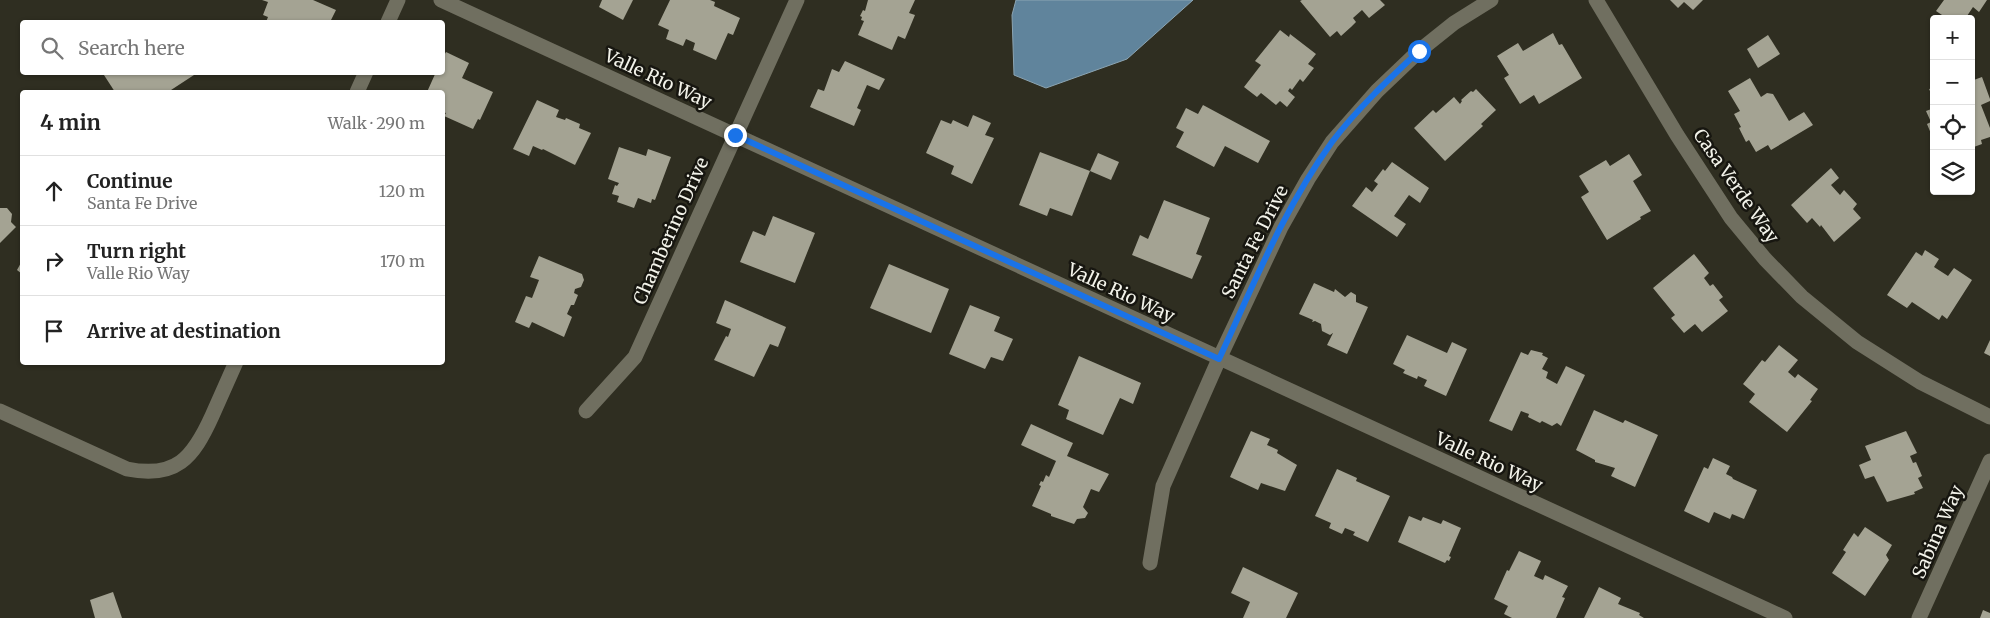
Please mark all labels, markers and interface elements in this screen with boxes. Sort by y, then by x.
map controls [1930,15,1975,195]
button: + [1930,15,1975,60]
search box [20,20,445,75]
icon: search [38,34,66,62]
text: Search here [78,36,185,60]
route start [1408,40,1431,63]
street label: Valle Rio Way [600,43,716,114]
button: − [1930,60,1975,105]
button: locate [1930,105,1975,150]
text: 4 min [40,109,101,136]
text: Walk · 290 m [328,113,425,133]
route end [724,124,747,147]
street label: Casa Verde Way [1688,124,1785,248]
button: layers [1930,150,1975,195]
street label: Chamberino Drive [628,154,713,308]
text: Continue [87,169,173,193]
icon: ahead [40,177,68,205]
text: 120 m [379,181,425,201]
street label: Santa Fe Drive [1216,181,1293,302]
text: Santa Fe Drive [87,193,197,213]
text: Turn right [87,239,186,263]
icon: right [40,247,68,275]
text: 170 m [380,251,425,271]
street label: Valle Rio Way [1063,257,1179,328]
text: Valle Rio Way [87,263,190,283]
icon: arrive [40,317,68,345]
text: Arrive at destination [87,319,281,343]
street label: Valle Rio Way [1431,426,1547,497]
street label: Sabina Way [1907,481,1969,582]

